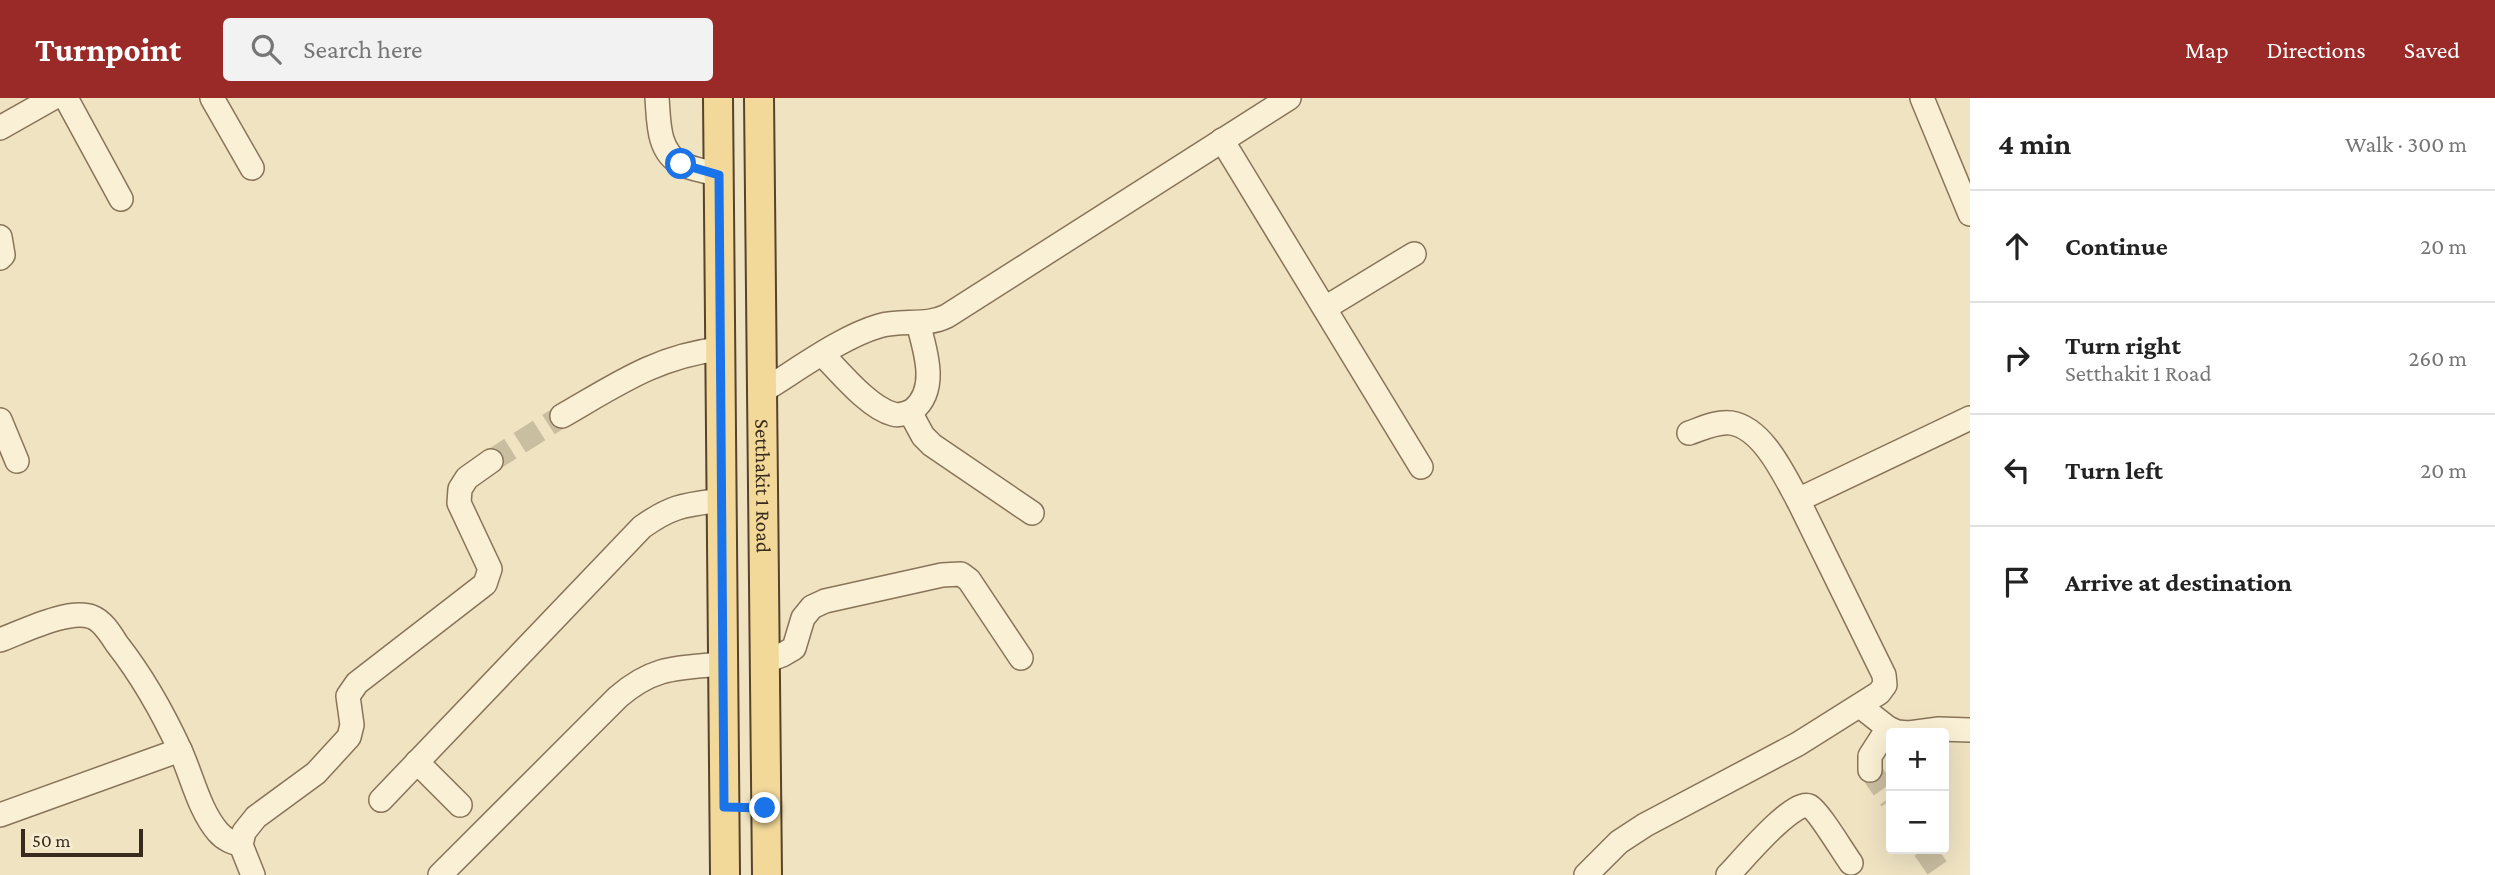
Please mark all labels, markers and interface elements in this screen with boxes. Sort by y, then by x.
search box [223,18,713,81]
icon: search [247,30,285,68]
text: Turnpoint [35,31,181,68]
text: Search here [303,35,423,64]
text: Map [2185,36,2229,63]
text: Directions [2267,36,2366,63]
text: Saved [2404,36,2460,63]
text: 4 min [1998,127,2071,160]
text: Walk · 300 m [2345,131,2467,157]
route start [665,148,696,179]
icon: ahead [1998,227,2036,265]
text: Continue [2065,232,2168,261]
text: 20 m [2420,233,2467,259]
text: Turn right [2065,331,2181,360]
icon: right [1998,339,2036,377]
text: 260 m [2409,345,2467,371]
text: Setthakit 1 Road [2065,360,2212,386]
street label: Setthakit 1 Road [750,419,776,553]
icon: left [1998,451,2036,489]
text: Turn left [2065,456,2163,485]
text: 20 m [2420,457,2467,483]
icon: arrive [1998,563,2036,601]
text: Arrive at destination [2065,568,2292,597]
map controls [1886,728,1949,854]
button: + [1886,728,1949,791]
button: − [1886,791,1949,854]
route end [749,792,780,823]
scale bar [21,826,144,858]
text: 50 m [32,830,71,851]

